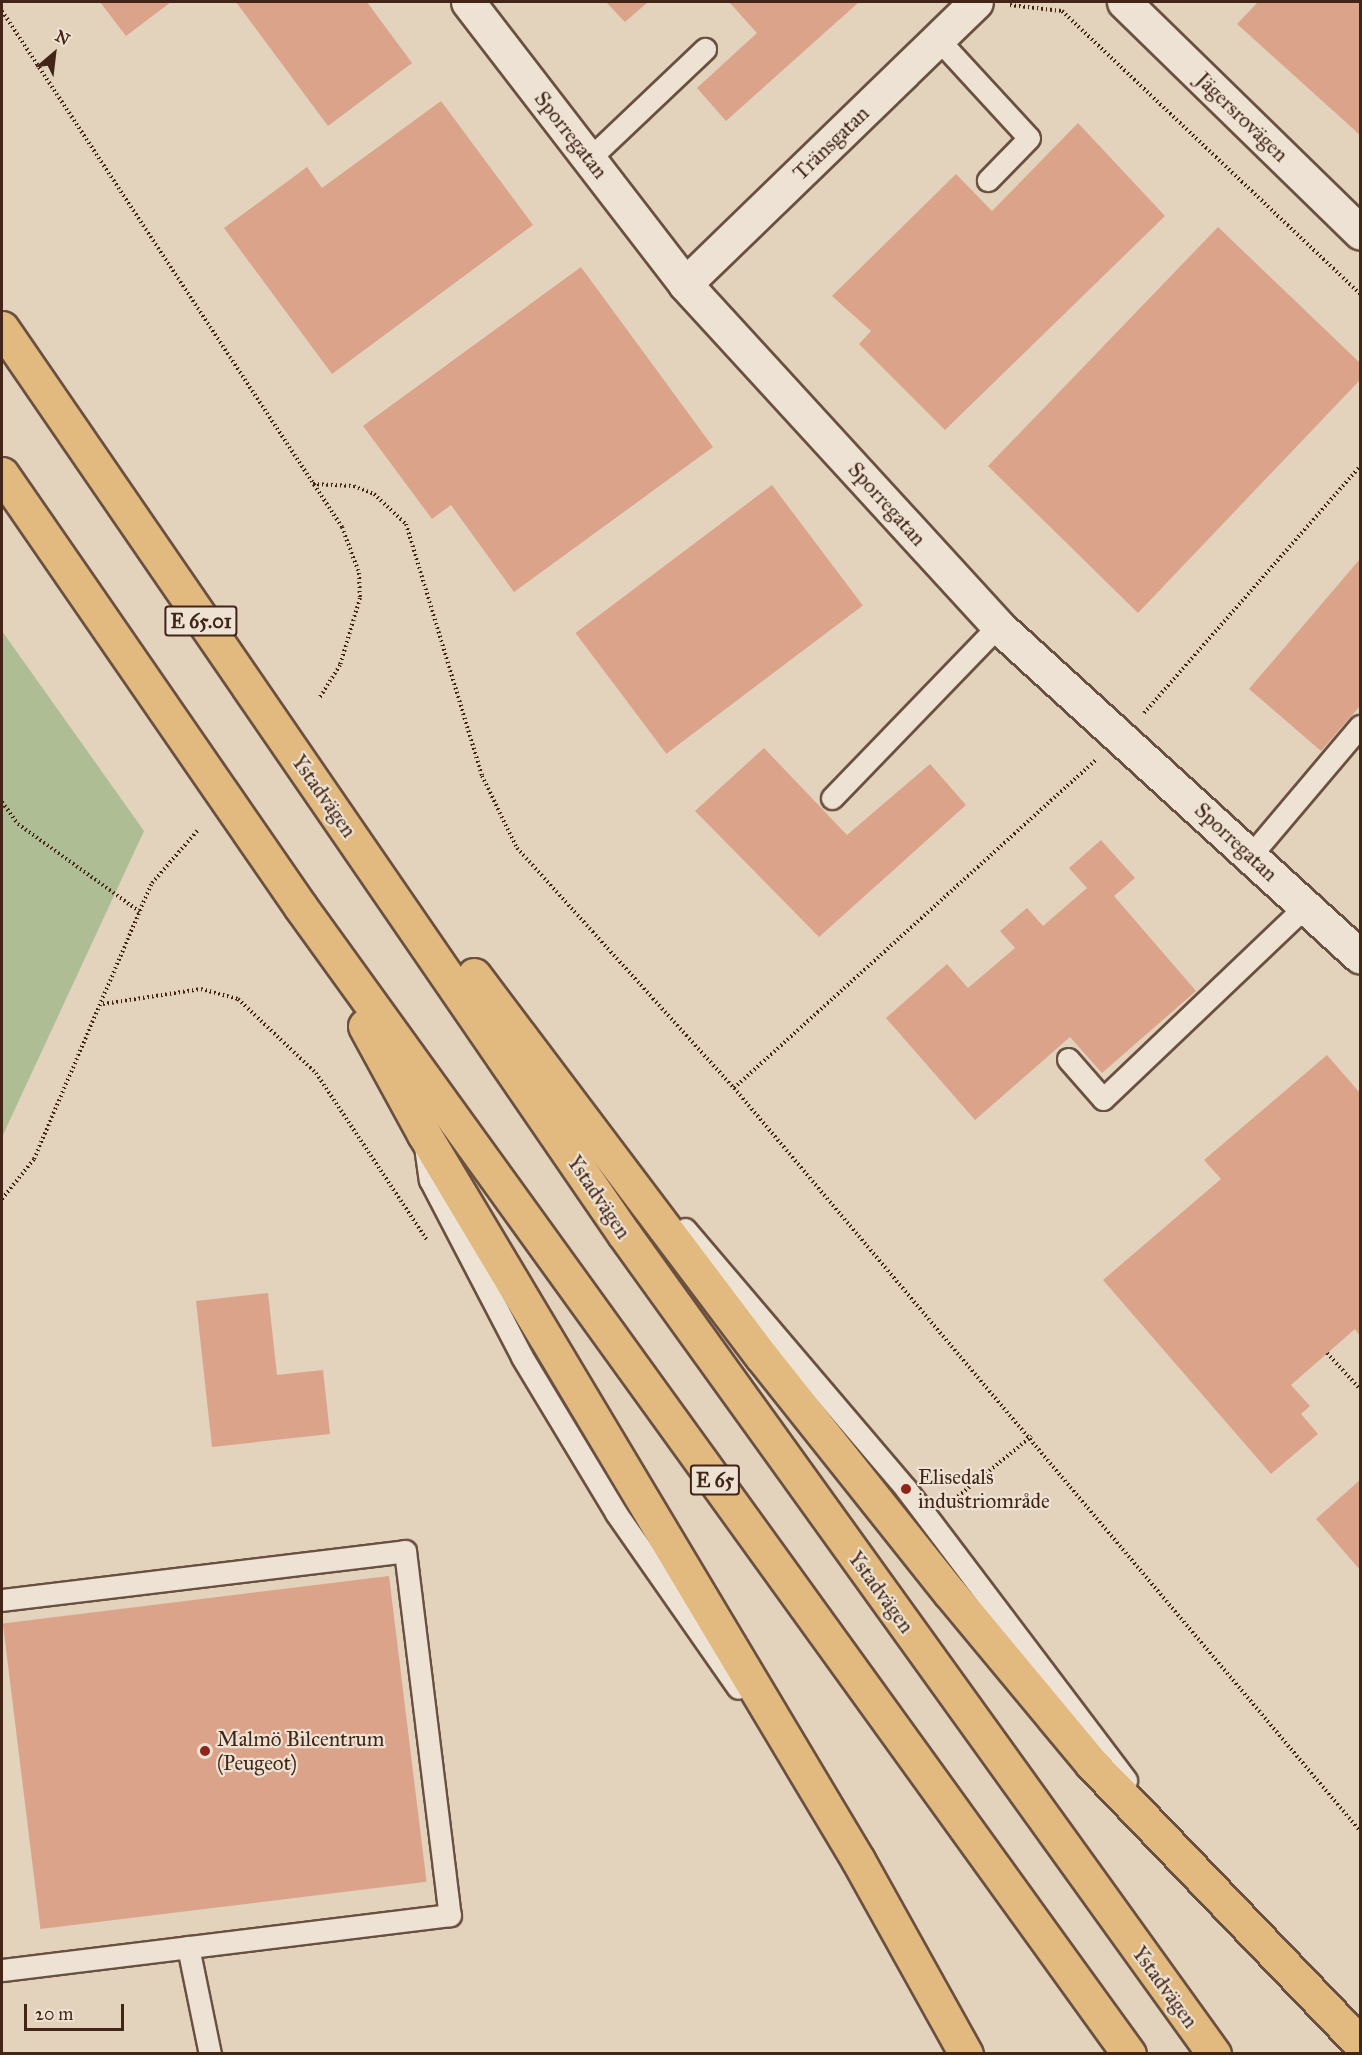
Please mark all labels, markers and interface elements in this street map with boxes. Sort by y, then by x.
north arrow [24,24,84,84]
text: N [52,26,73,49]
street label: Jägersrovägen [1191,67,1293,167]
street label: Sporregatan [529,86,613,184]
street label: Tränsgatan [788,101,874,185]
street label: Sporregatan [843,457,931,551]
road number: E 65.01 [164,604,238,638]
street label: Ystadvägen [286,750,362,842]
street label: Sporregatan [1189,797,1283,887]
street label: Ystadvägen [562,1151,636,1243]
road number: E 65 [690,1463,740,1497]
place label: Elisedals industriområde [918,1464,1050,1514]
marker: Elisedals industriområde [899,1482,913,1496]
street label: Ystadvägen [843,1546,919,1638]
place label: Malmö Bilcentrum (Peugeot) [217,1726,384,1776]
marker: Malmö Bilcentrum (Peugeot) [198,1744,212,1758]
street label: Ystadvägen [1127,1941,1203,2033]
scale bar [27,1992,128,2030]
text: 20 m [35,2003,73,2025]

